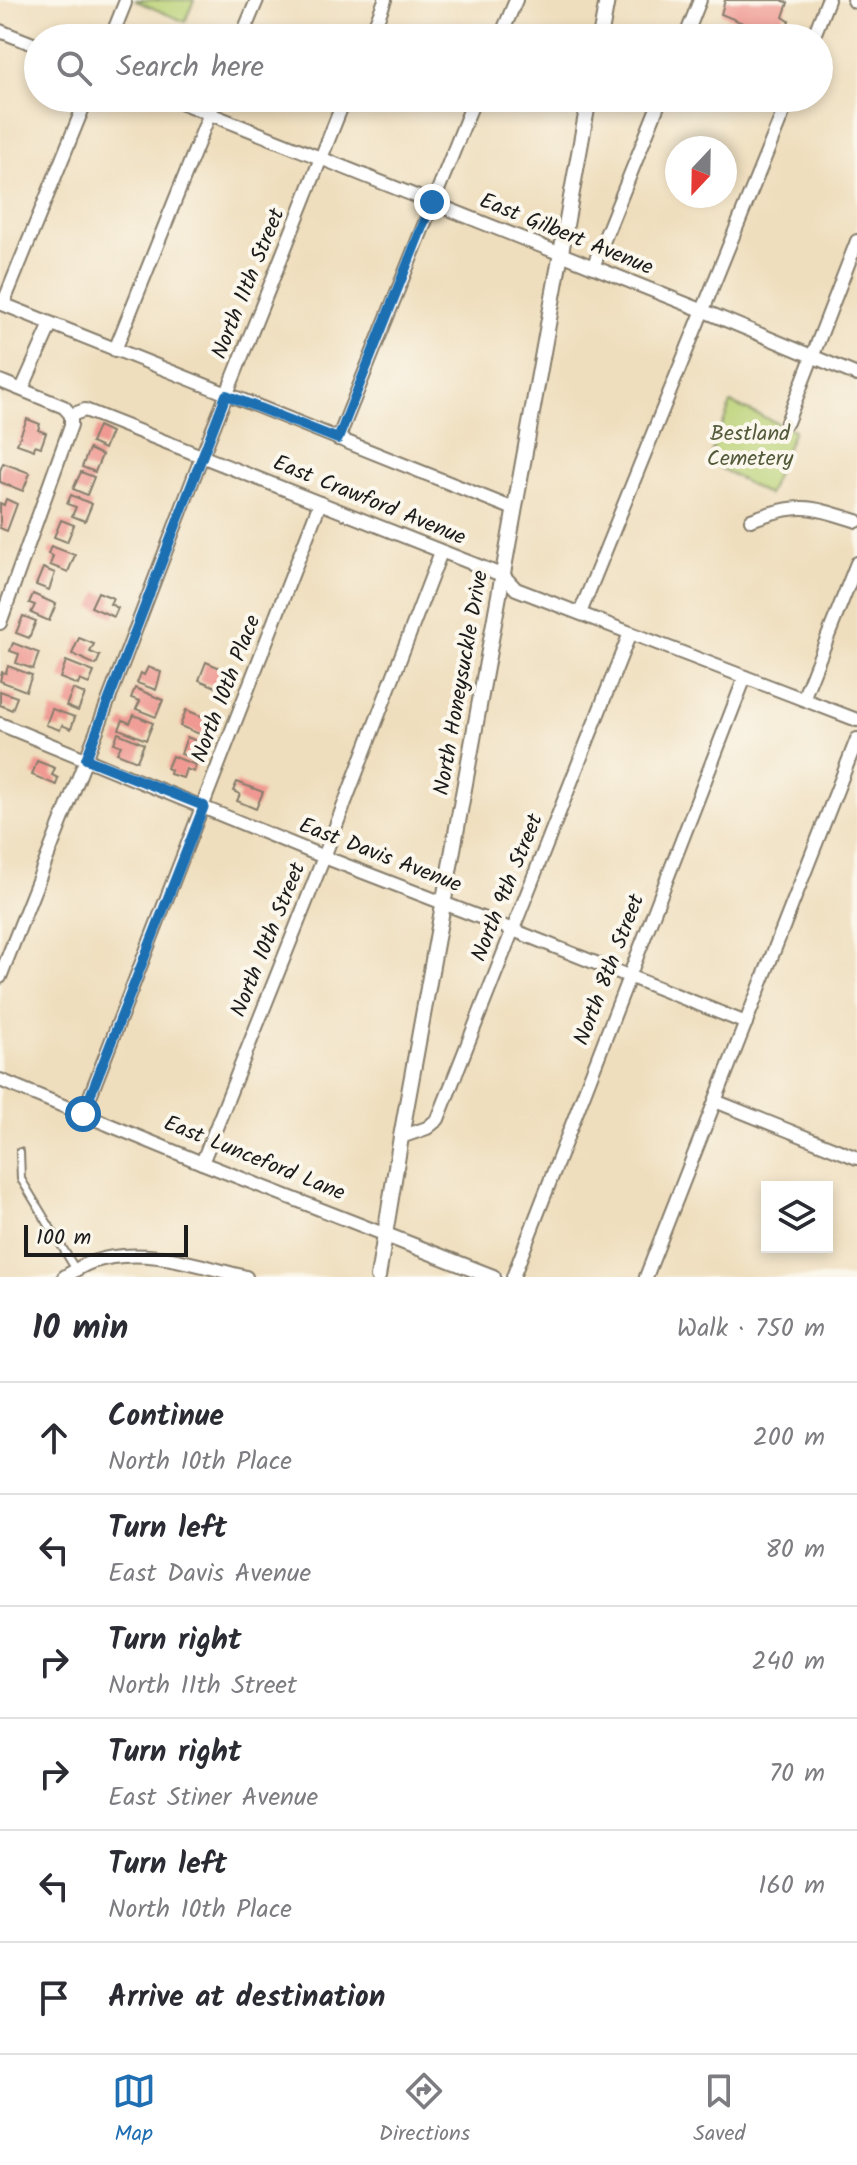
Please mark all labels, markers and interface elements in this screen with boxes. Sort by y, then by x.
search box [24,24,833,112]
text: Search here [116,44,264,92]
icon: search [52,46,96,90]
north arrow [665,136,737,208]
route end [414,184,450,220]
street label: East Gilbert Avenue [474,184,658,286]
street label: North 11th Street [203,203,295,365]
park label: Bestland Cemetery [707,417,794,477]
street label: East Crawford Avenue [267,446,471,556]
street label: North Honeysuckle Drive [425,568,499,798]
street label: North 10th Place [183,610,271,768]
street label: North 9th Street [462,808,554,967]
street label: East Davis Avenue [293,809,467,903]
street label: North 10th Street [222,857,316,1023]
street label: North 8th Street [565,889,655,1051]
route start [65,1096,101,1132]
street label: East Lunceford Lane [158,1107,350,1211]
map controls [761,1181,833,1253]
button: layers [761,1181,833,1253]
scale bar [24,1221,188,1257]
text: 100 m [36,1221,91,1256]
text: 10 min [32,1302,128,1356]
text: Walk · 750 m [677,1308,825,1350]
text: Continue [108,1393,224,1441]
icon: ahead [32,1416,76,1460]
text: 200 m [753,1417,825,1459]
text: North 10th Place [108,1441,292,1483]
text: Turn left [108,1505,227,1553]
icon: left [32,1528,76,1572]
text: 80 m [765,1529,825,1571]
text: East Davis Avenue [108,1553,311,1595]
text: Turn right [108,1617,241,1665]
icon: right [32,1640,76,1684]
text: 240 m [751,1641,825,1683]
text: North 11th Street [108,1665,297,1707]
text: Turn right [108,1729,241,1777]
icon: right [32,1752,76,1796]
text: 70 m [769,1753,825,1795]
text: East Stiner Avenue [108,1777,318,1819]
text: Turn left [108,1841,227,1889]
icon: left [32,1864,76,1908]
text: 160 m [758,1865,825,1907]
text: North 10th Place [108,1889,292,1931]
text: Arrive at destination [108,1974,385,2022]
icon: arrive [32,1976,76,2020]
tab: Map [112,2069,156,2152]
tab: Directions [379,2069,470,2152]
tab: Saved [693,2069,745,2152]

